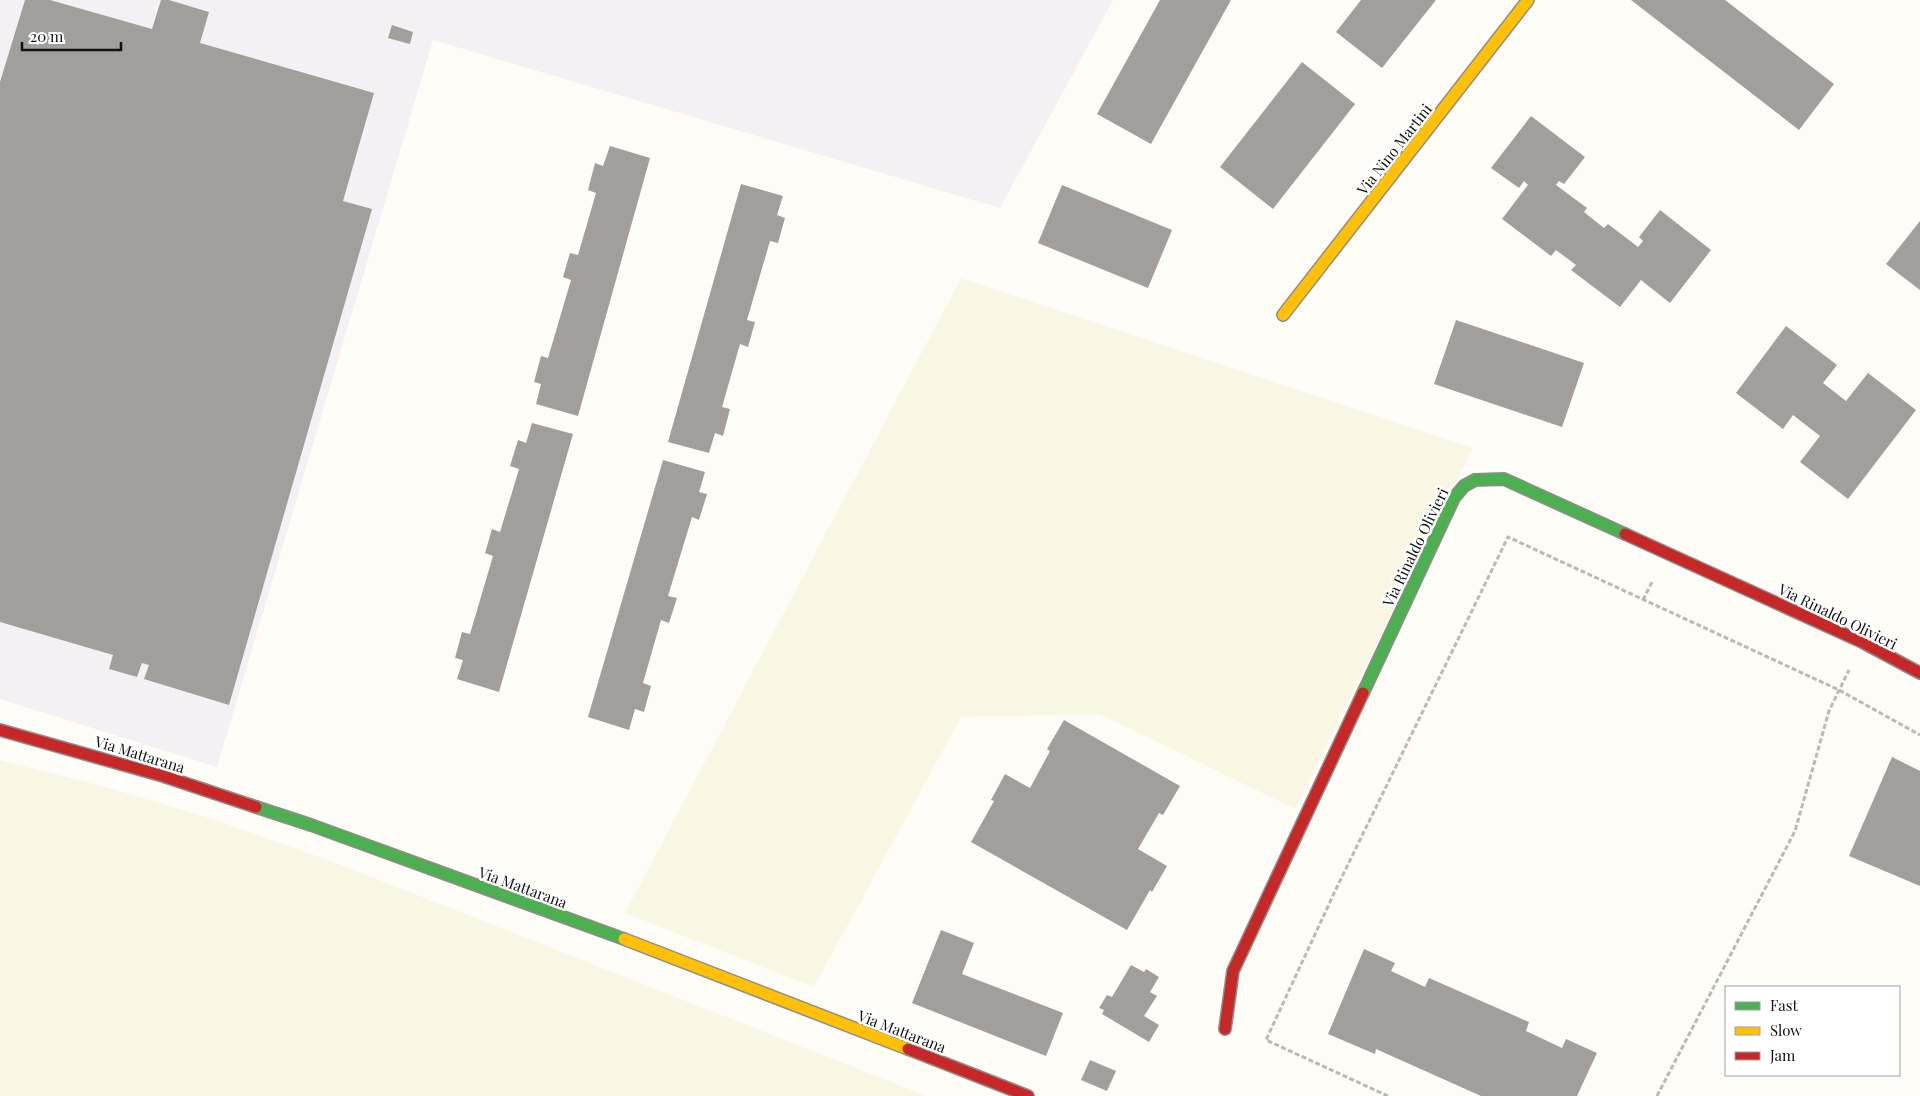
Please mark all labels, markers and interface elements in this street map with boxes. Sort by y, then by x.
scale bar [22,20,121,52]
text: 20 m [30,26,64,46]
street label: Via Nino Martini [1352,99,1436,199]
street label: Via Rinaldo Olivieri [1377,484,1453,611]
street label: Via Rinaldo Olivieri [1774,578,1901,654]
street label: Via Mattarana [92,731,188,777]
street label: Via Mattarana [475,861,571,912]
legend [1725,986,1900,1076]
text: Fast [1770,995,1799,1015]
street label: Via Mattarana [854,1005,949,1057]
text: Slow [1770,1020,1802,1040]
text: Jam [1769,1045,1796,1065]

